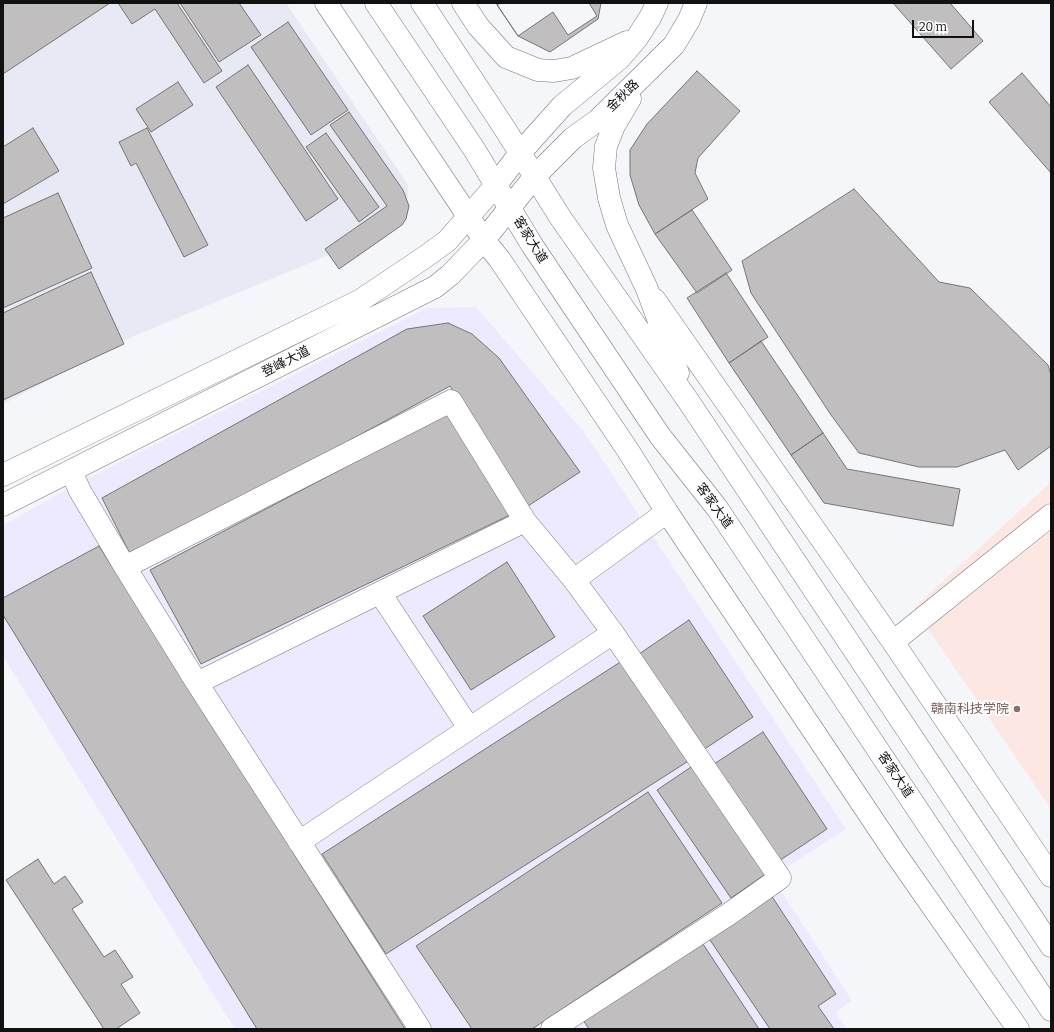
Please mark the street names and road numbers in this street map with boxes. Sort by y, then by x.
street label: 金秋路 [604,77,642,115]
street label: 客家大道 [510,214,550,266]
street label: 登峰大道 [259,343,313,381]
street label: 客家大道 [692,480,736,532]
street label: 客家大道 [874,749,916,801]

